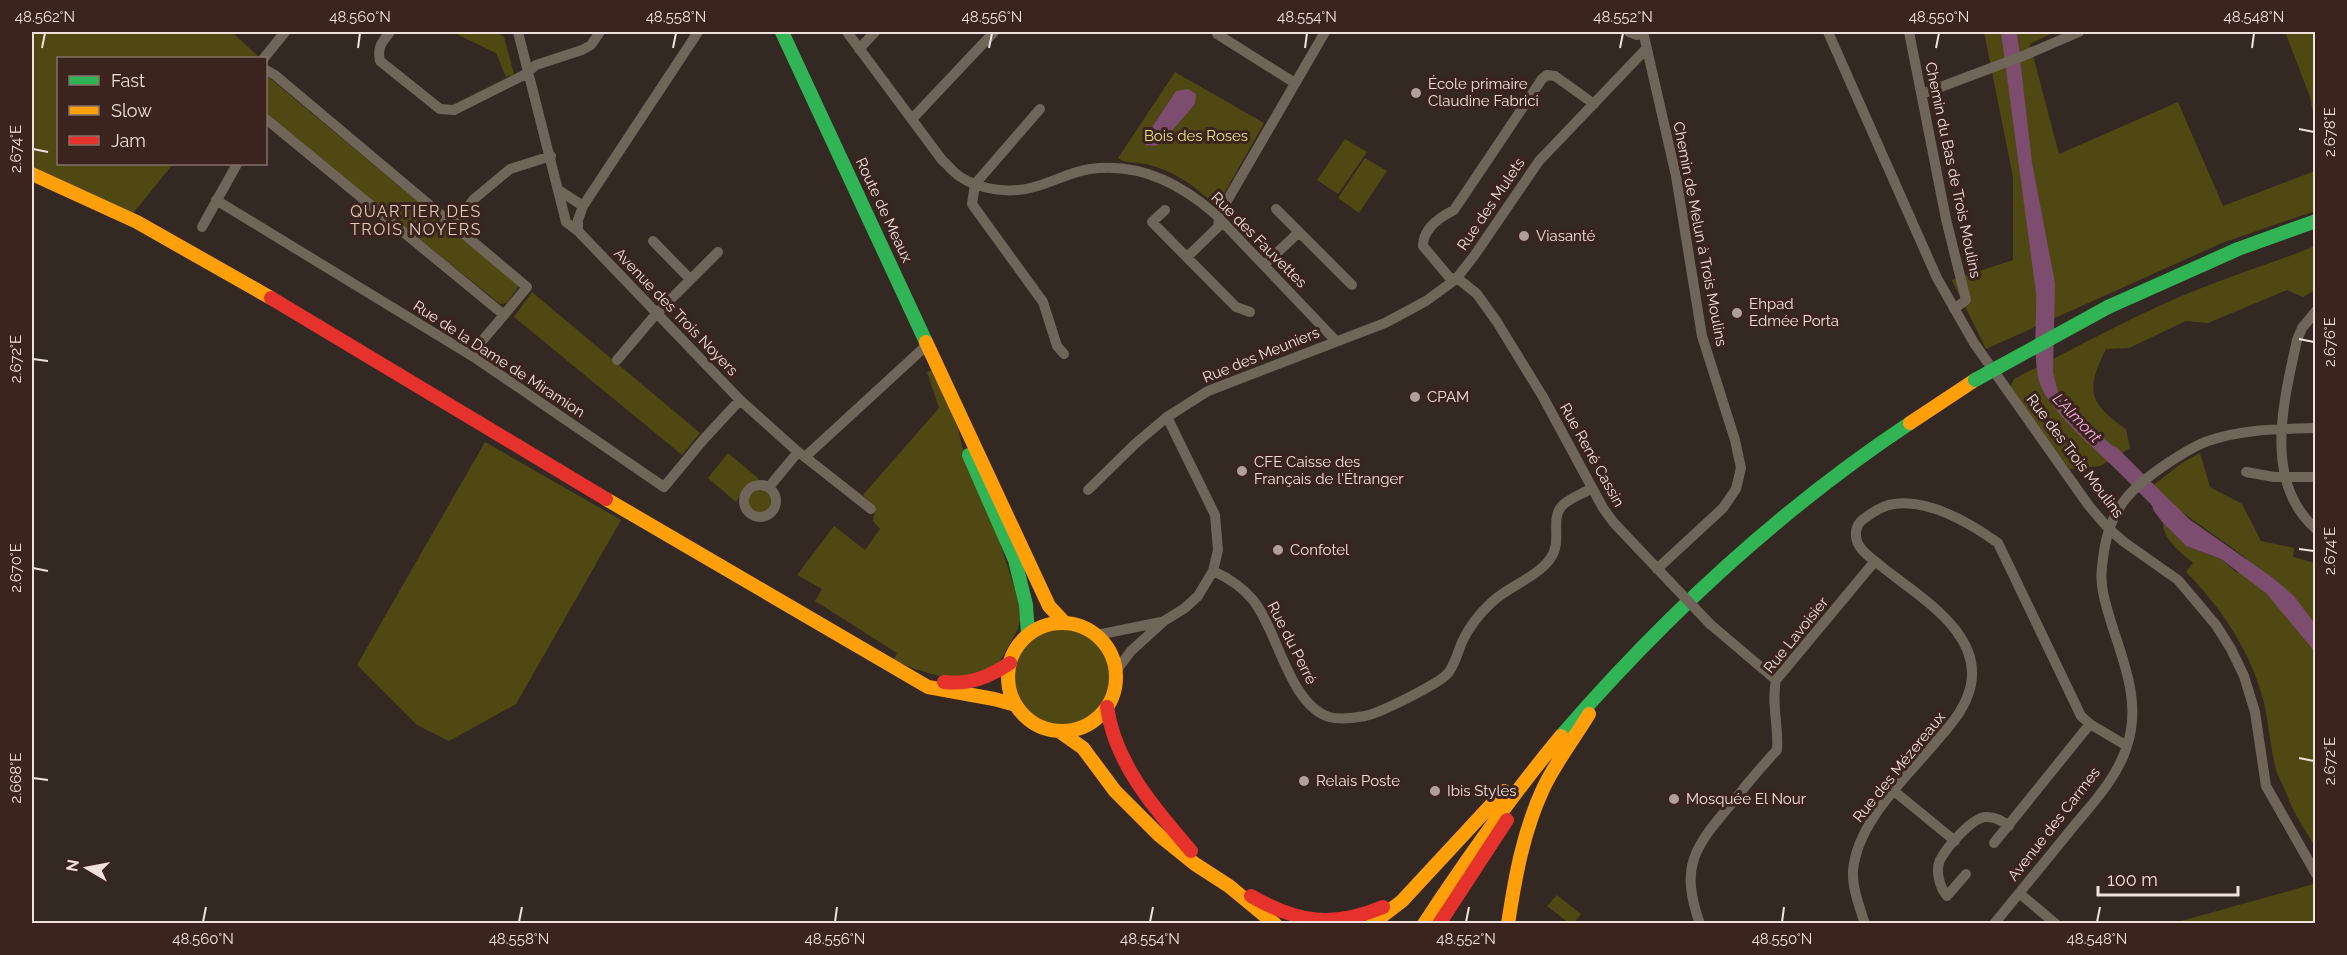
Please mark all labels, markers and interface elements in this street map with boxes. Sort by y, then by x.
text: 48.562°N [15,8,75,26]
text: 48.560°N [329,8,391,26]
text: 48.558°N [646,8,706,26]
text: 48.556°N [962,8,1022,26]
text: 48.554°N [1277,8,1337,26]
text: 48.552°N [1593,8,1653,26]
text: 48.550°N [1909,8,1969,26]
text: 48.548°N [2224,8,2284,26]
legend [57,57,267,165]
street label: Chemin du Bas de Trois Moulins [1921,60,1985,280]
text: Fast [111,70,145,91]
place label: École primaire Claudine Fabrici [1428,75,1539,110]
marker: École primaire Claudine Fabrici [1409,86,1423,100]
text: Slow [111,100,152,121]
text: 2.678°E [2321,107,2339,157]
street label: Chemin de Melun à Trois Moulins [1669,120,1731,348]
text: 2.674°E [7,125,25,173]
park label: Bois des Roses [1144,127,1248,145]
text: Jam [111,130,146,151]
street label: Rue des Mulets [1453,154,1529,254]
street label: Route de Meaux [852,155,916,266]
street label: Rue des Fauvettes [1207,188,1311,292]
district label: QUARTIER DES TROIS NOYERS [350,202,482,239]
place label: Viasanté [1536,227,1596,245]
marker: Viasanté [1517,229,1531,243]
street label: Avenue des Trois Noyers [610,244,742,380]
place label: Ehpad Edmée Porta [1749,295,1839,330]
street label: Rue de la Dame de Miramion [410,297,588,421]
marker: Ehpad Edmée Porta [1730,306,1744,320]
text: 2.676°E [2321,317,2339,367]
street label: Rue des Meuniers [1200,323,1322,387]
text: 2.672°E [7,335,25,383]
place label: CPAM [1427,388,1469,406]
water label: L'Almont [2049,389,2106,447]
marker: CPAM [1408,390,1422,404]
street label: Rue des Trois Moulins [2023,391,2127,521]
street label: Rue René Cassin [1556,400,1628,510]
place label: CFE Caisse des Français de l'Étranger [1254,453,1404,488]
marker: CFE Caisse des Français de l'Étranger [1235,464,1249,478]
text: 2.674°E [2321,527,2339,575]
place label: Confotel [1290,541,1350,559]
text: 2.670°E [7,543,25,593]
marker: Confotel [1271,543,1285,557]
street label: Rue Lavoisier [1760,593,1833,677]
street label: Rue du Perré [1263,599,1321,688]
street label: Rue des Mézereaux [1849,708,1949,826]
text: 2.672°E [2321,737,2339,785]
text: 2.668°E [7,753,25,803]
street label: Avenue des Carmes [2004,764,2104,884]
place label: Relais Poste [1316,772,1400,790]
marker: Relais Poste [1297,774,1311,788]
place label: Ibis Styles [1447,782,1517,800]
marker: Ibis Styles [1428,784,1442,798]
place label: Mosquée El Nour [1686,790,1807,808]
marker: Mosquée El Nour [1667,792,1681,806]
north arrow [57,838,117,898]
text: N [62,858,83,873]
scale bar [2098,859,2238,897]
text: 100 m [2107,869,2158,890]
text: 48.560°N [172,930,234,948]
text: 48.558°N [489,930,549,948]
text: 48.556°N [805,930,865,948]
text: 48.554°N [1120,930,1180,948]
text: 48.552°N [1436,930,1496,948]
text: 48.550°N [1752,930,1812,948]
text: 48.548°N [2067,930,2127,948]

